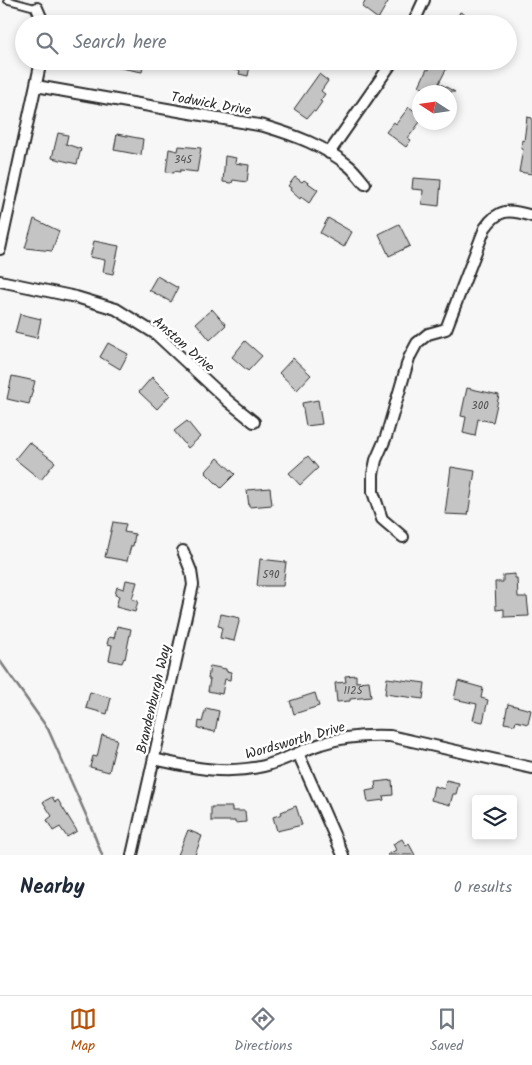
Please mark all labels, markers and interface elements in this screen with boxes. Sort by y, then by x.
search box [15,15,517,70]
text: Search here [73,28,167,58]
icon: search [33,29,61,57]
north arrow [412,85,457,130]
street label: Todwick Drive [169,86,253,122]
house number: 345 [174,151,193,169]
street label: Anston Drive [147,312,220,378]
house number: 300 [471,397,489,415]
house number: 590 [263,566,280,584]
street label: Brandenburgh Way [131,642,177,756]
house number: 1125 [343,682,364,700]
street label: Wordsworth Drive [243,716,348,766]
map controls [472,795,517,840]
button: layers [472,795,517,840]
text: Nearby [20,871,85,904]
text: 0 results [454,875,512,900]
tab: Map [69,1005,97,1057]
tab: Directions [234,1005,292,1057]
tab: Saved [430,1005,463,1057]

